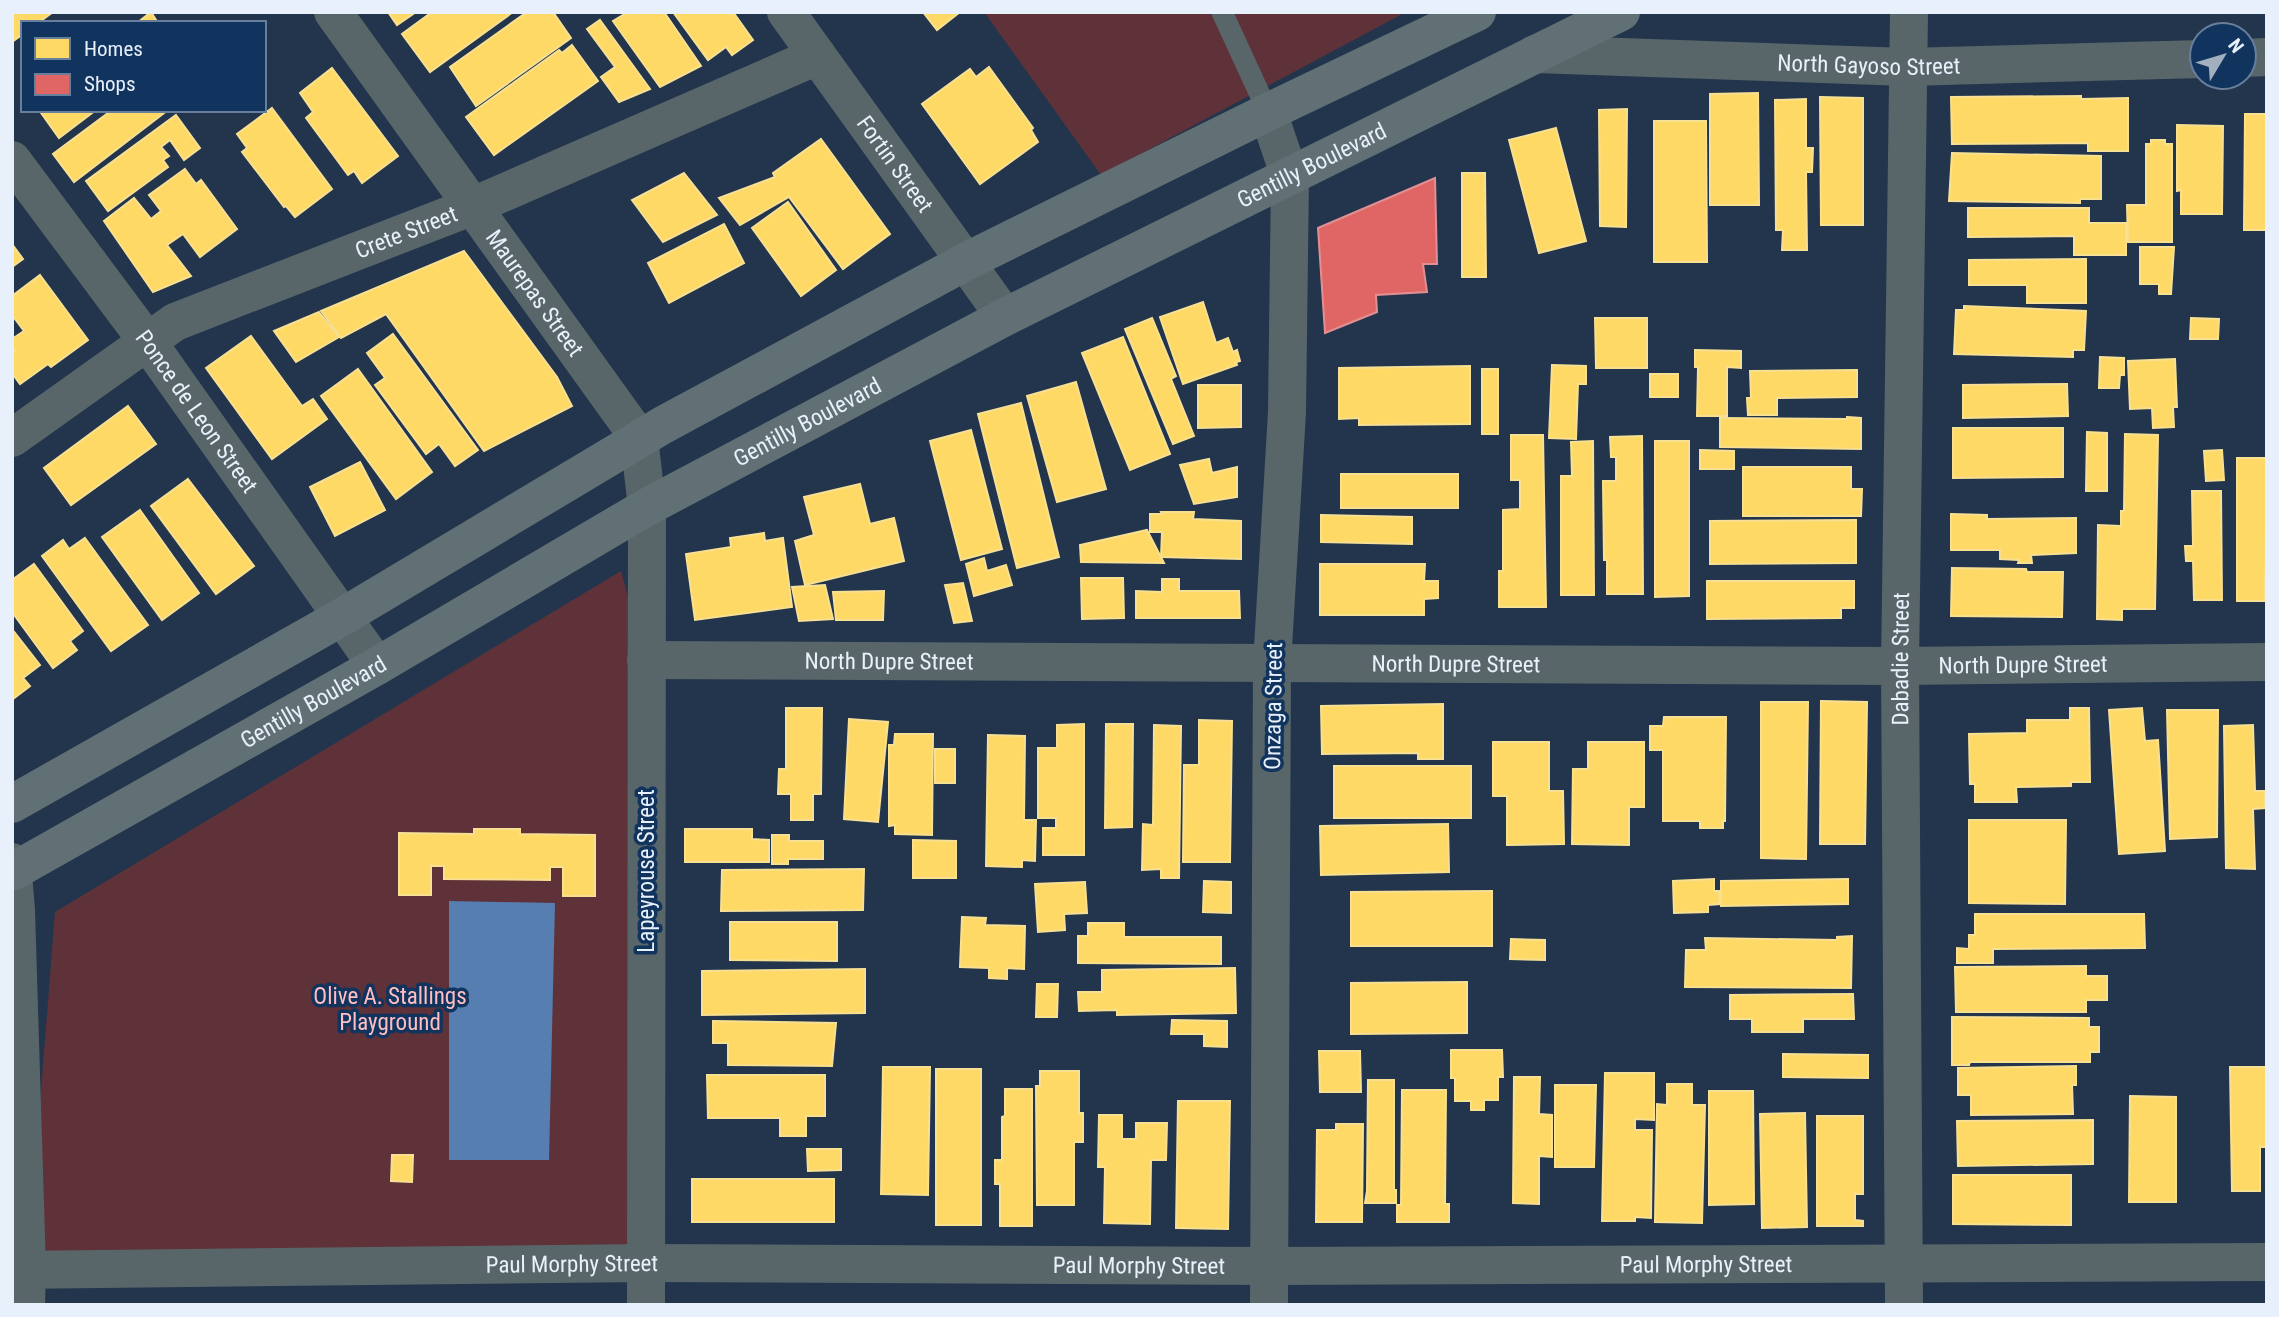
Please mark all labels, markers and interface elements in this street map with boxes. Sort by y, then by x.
legend [21,21,266,112]
north arrow [2188,21,2258,91]
text: N [2223,34,2249,58]
text: Homes [84,37,143,61]
street label: North Gayoso Street [1777,49,1961,81]
text: Shops [84,72,136,96]
street label: Fortin Street [851,111,938,218]
street label: Gentilly Boulevard [1233,117,1391,214]
street label: Crete Street [351,200,461,265]
street label: Maurepas Street [480,225,589,362]
street label: Ponce de Leon Street [130,325,263,498]
street label: Gentilly Boulevard [729,372,886,472]
street label: Dabadie Street [1887,592,1915,726]
street label: Onzaga Street [1259,642,1288,770]
street label: North Dupre Street [804,648,974,676]
street label: North Dupre Street [1371,650,1541,678]
street label: Gentilly Boulevard [236,651,391,754]
street label: North Dupre Street [1938,651,2108,680]
street label: Lapeyrouse Street [633,789,660,953]
park label: Olive A. Stallings Playground [313,983,467,1036]
street label: Paul Morphy Street [486,1250,658,1279]
street label: Paul Morphy Street [1620,1251,1792,1279]
street label: Paul Morphy Street [1053,1252,1225,1280]

